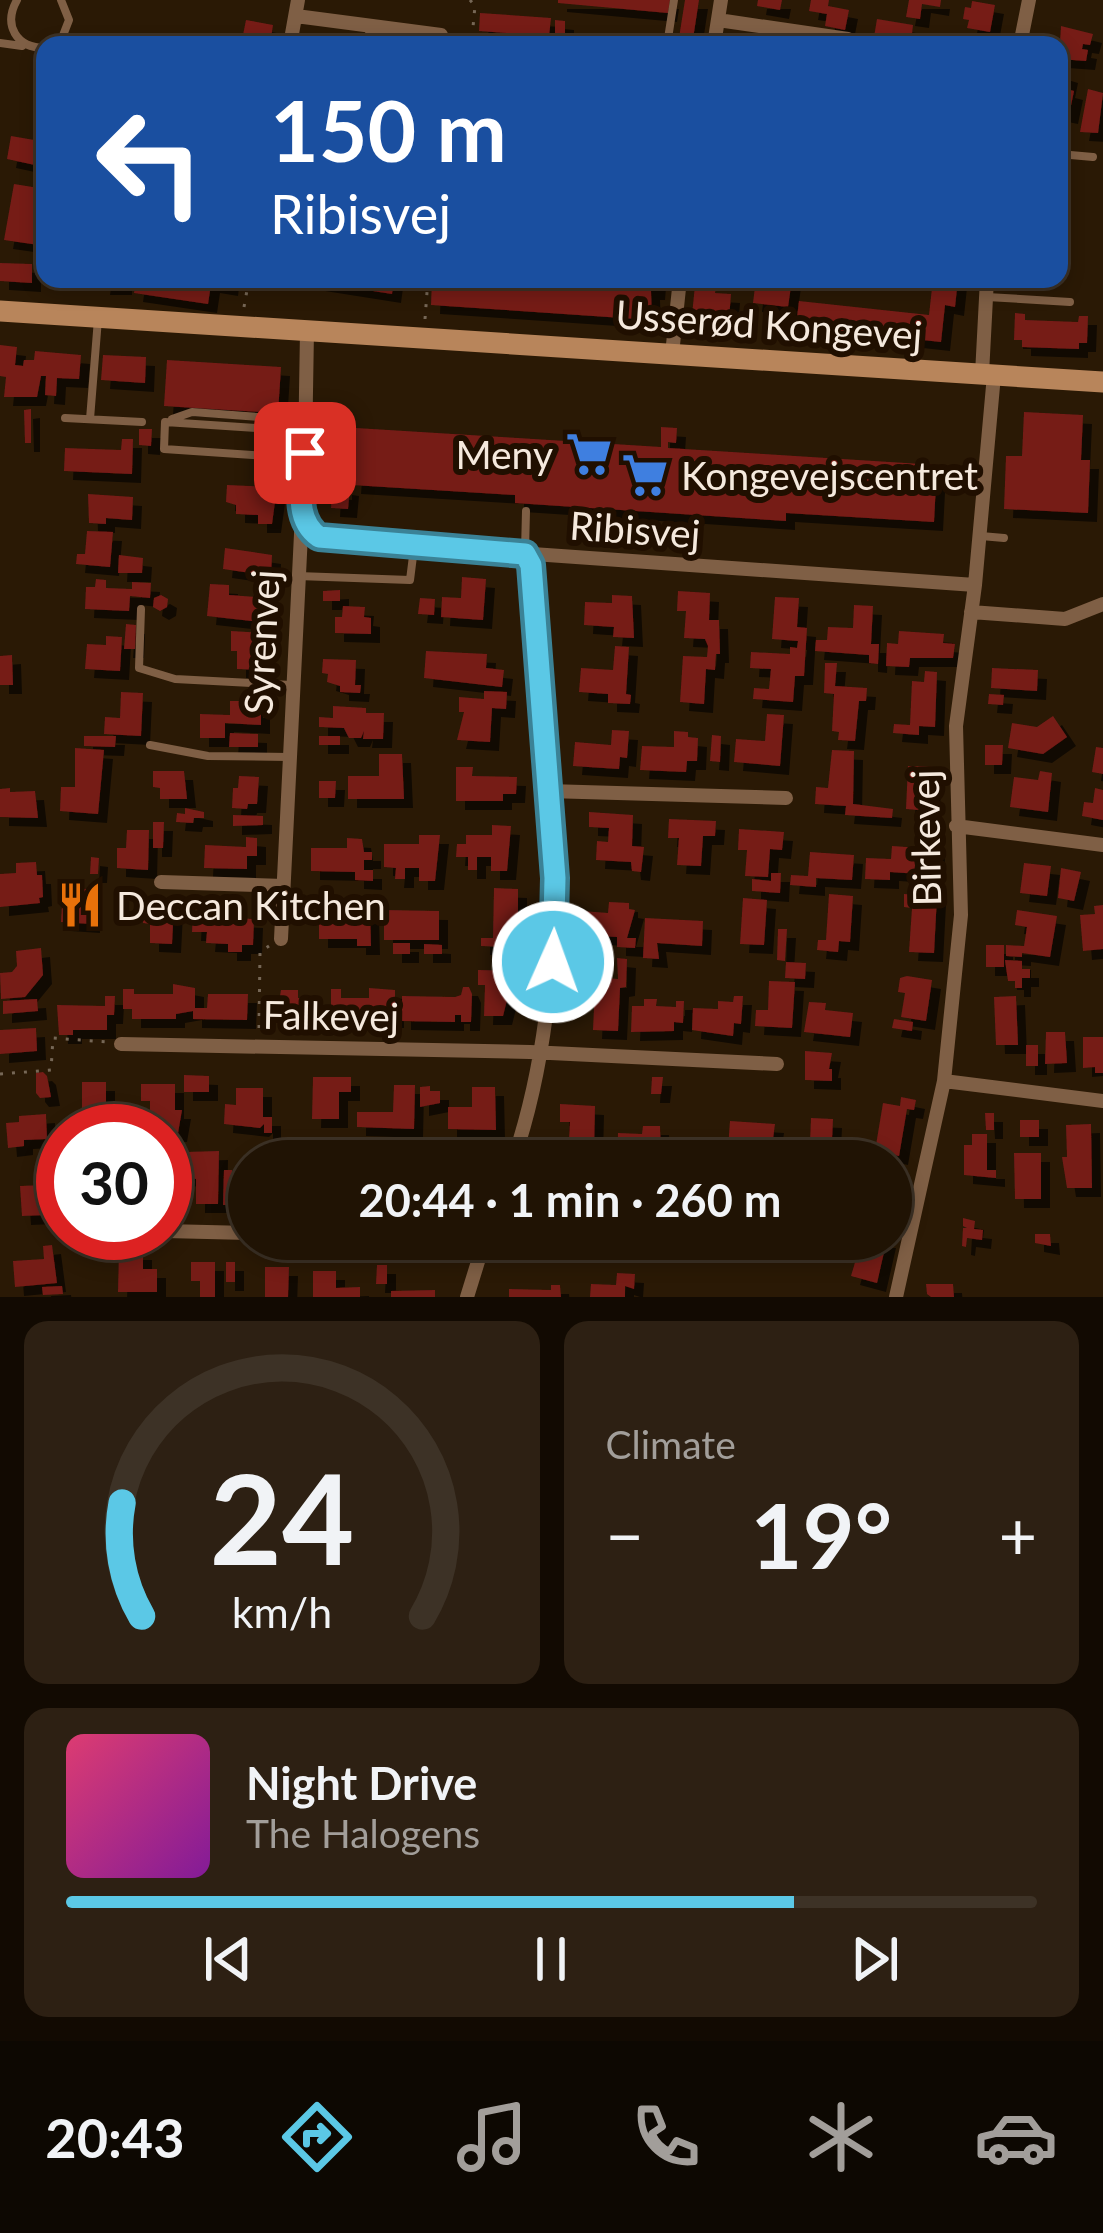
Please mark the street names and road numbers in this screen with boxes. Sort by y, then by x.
street label: Usserød Kongevej [614,290,924,358]
street label: Ribisvej [568,501,702,557]
street label: Syrenvej [234,568,288,716]
street label: Birkevej [901,769,949,907]
street label: Falkevej [262,991,400,1039]

